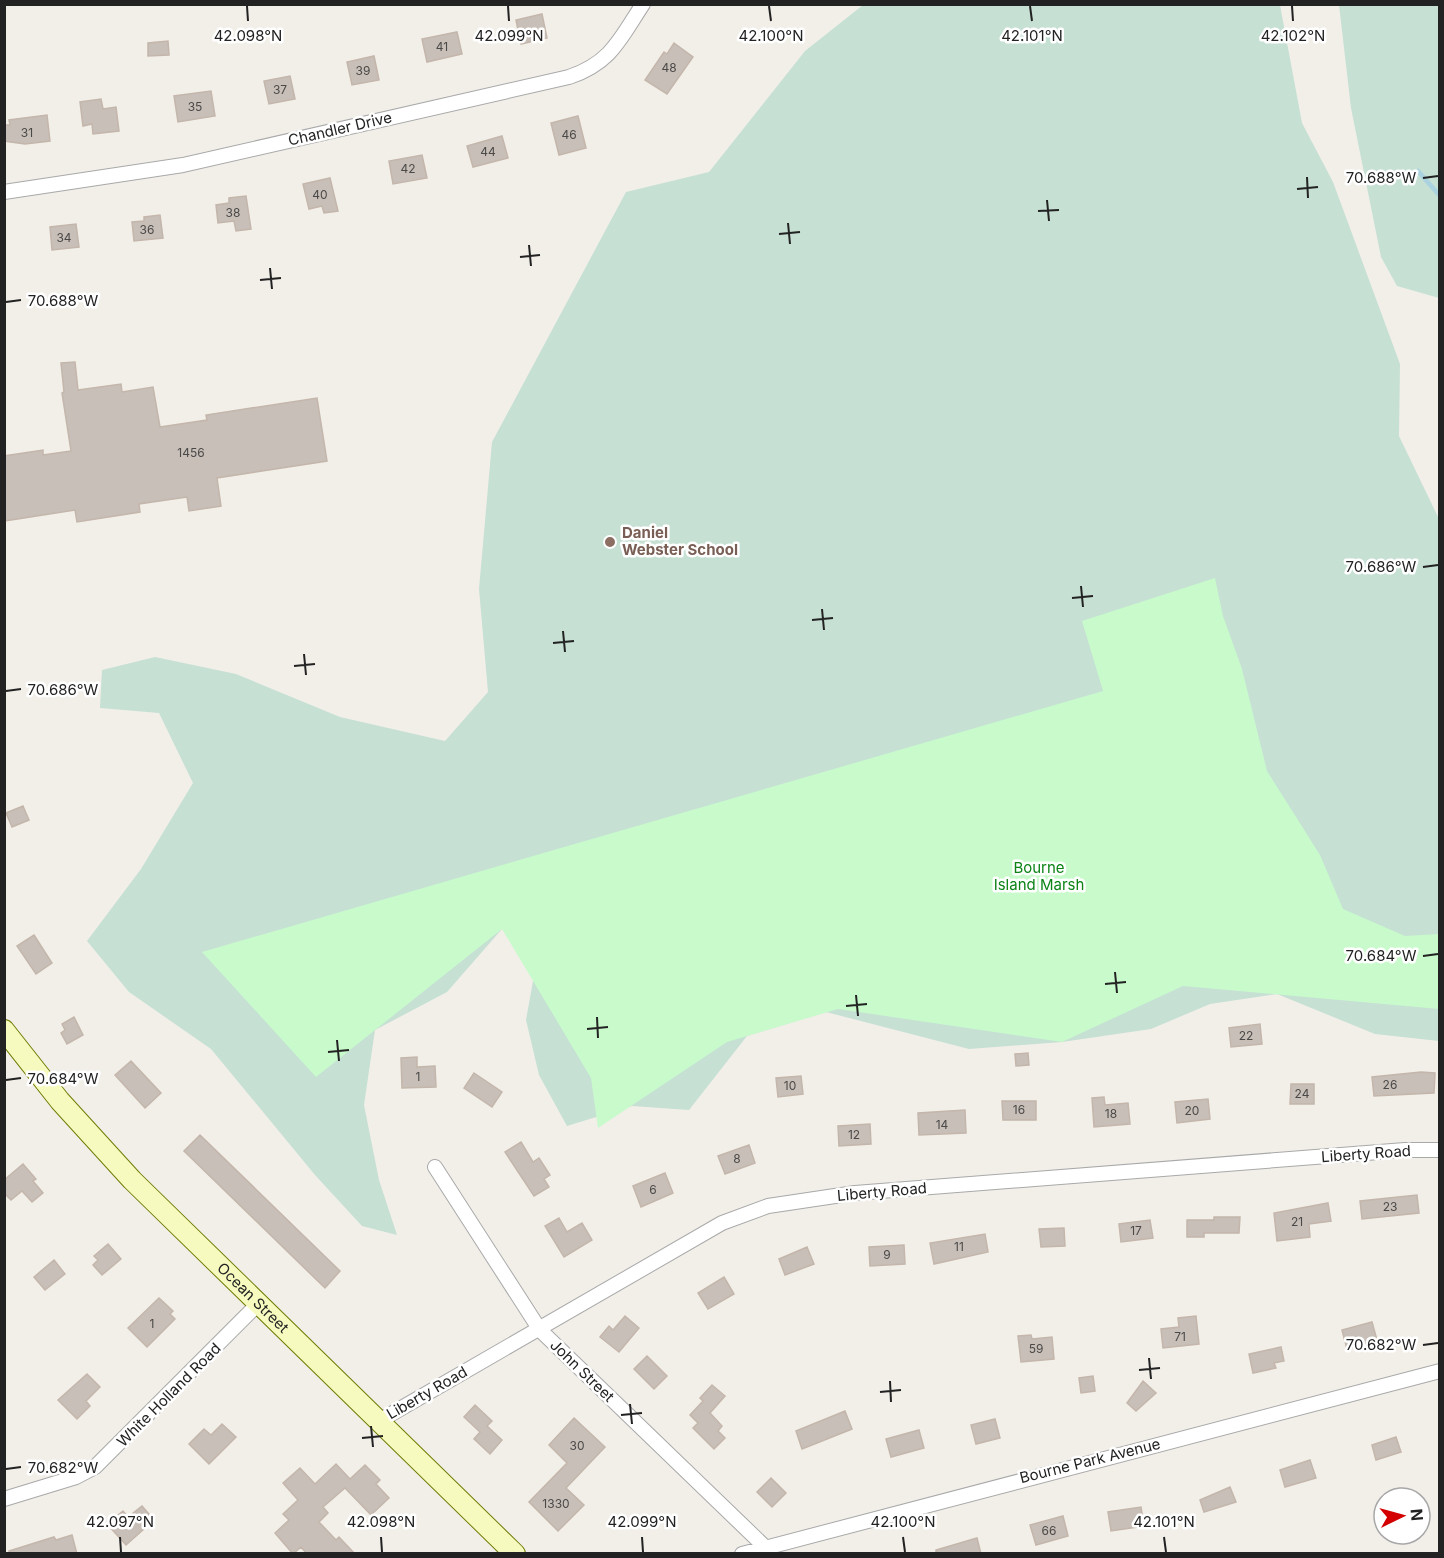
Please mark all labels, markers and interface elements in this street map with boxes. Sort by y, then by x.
text: 42.098°N [214,26,282,45]
text: 42.099°N [475,26,543,45]
text: 42.100°N [738,26,804,45]
text: 42.101°N [1001,26,1063,45]
text: 42.102°N [1261,26,1325,45]
house number: 41 [436,39,448,54]
house number: 48 [661,60,677,75]
house number: 39 [356,63,370,78]
house number: 37 [273,82,287,97]
house number: 35 [188,99,202,114]
street label: Chandler Drive [286,107,394,150]
house number: 31 [21,125,33,140]
house number: 46 [561,127,577,142]
house number: 44 [480,144,496,159]
house number: 42 [400,161,416,176]
text: 70.688°W [1346,168,1416,187]
house number: 40 [312,187,328,202]
house number: 38 [226,205,240,220]
house number: 36 [140,222,154,237]
house number: 34 [56,230,72,245]
text: 70.688°W [28,291,98,310]
house number: 1456 [177,445,205,460]
place label: Daniel Webster School [622,523,738,559]
marker: Daniel Webster School [603,535,617,549]
text: 70.686°W [1346,557,1417,576]
text: 70.686°W [28,680,99,699]
park label: Bourne Island Marsh [994,858,1084,894]
text: 70.684°W [1346,946,1417,965]
house number: 22 [1239,1028,1253,1043]
text: 70.684°W [28,1069,99,1088]
house number: 1 [416,1069,420,1084]
house number: 26 [1383,1077,1397,1092]
house number: 10 [784,1078,796,1093]
house number: 24 [1295,1086,1310,1101]
house number: 16 [1013,1102,1025,1117]
house number: 20 [1185,1103,1199,1118]
house number: 18 [1105,1106,1117,1121]
house number: 14 [936,1117,949,1132]
house number: 12 [848,1127,860,1142]
street label: Liberty Road [1320,1141,1412,1166]
house number: 8 [733,1151,741,1166]
street label: Liberty Road [836,1178,928,1205]
house number: 6 [649,1182,657,1197]
house number: 23 [1383,1199,1397,1214]
house number: 21 [1291,1214,1303,1229]
house number: 17 [1130,1223,1142,1238]
house number: 11 [954,1239,964,1254]
house number: 9 [883,1247,891,1262]
street label: Ocean Street [213,1258,293,1337]
house number: 1 [150,1316,154,1331]
house number: 71 [1174,1329,1186,1344]
street label: John Street [546,1335,618,1406]
text: 70.682°W [1346,1335,1417,1354]
street label: White Holland Road [113,1339,225,1451]
house number: 59 [1029,1341,1043,1356]
street label: Liberty Road [383,1362,470,1423]
street label: Bourne Park Avenue [1018,1434,1162,1487]
house number: 30 [570,1438,584,1453]
text: 70.682°W [28,1458,99,1477]
north arrow [1372,1486,1432,1546]
house number: 1330 [542,1496,570,1511]
text: N [1406,1508,1427,1522]
text: 42.097°N [86,1512,154,1531]
text: 42.098°N [347,1512,415,1531]
text: 42.099°N [608,1512,676,1531]
text: 42.100°N [870,1512,936,1531]
text: 42.101°N [1133,1512,1195,1531]
house number: 66 [1042,1523,1056,1538]

